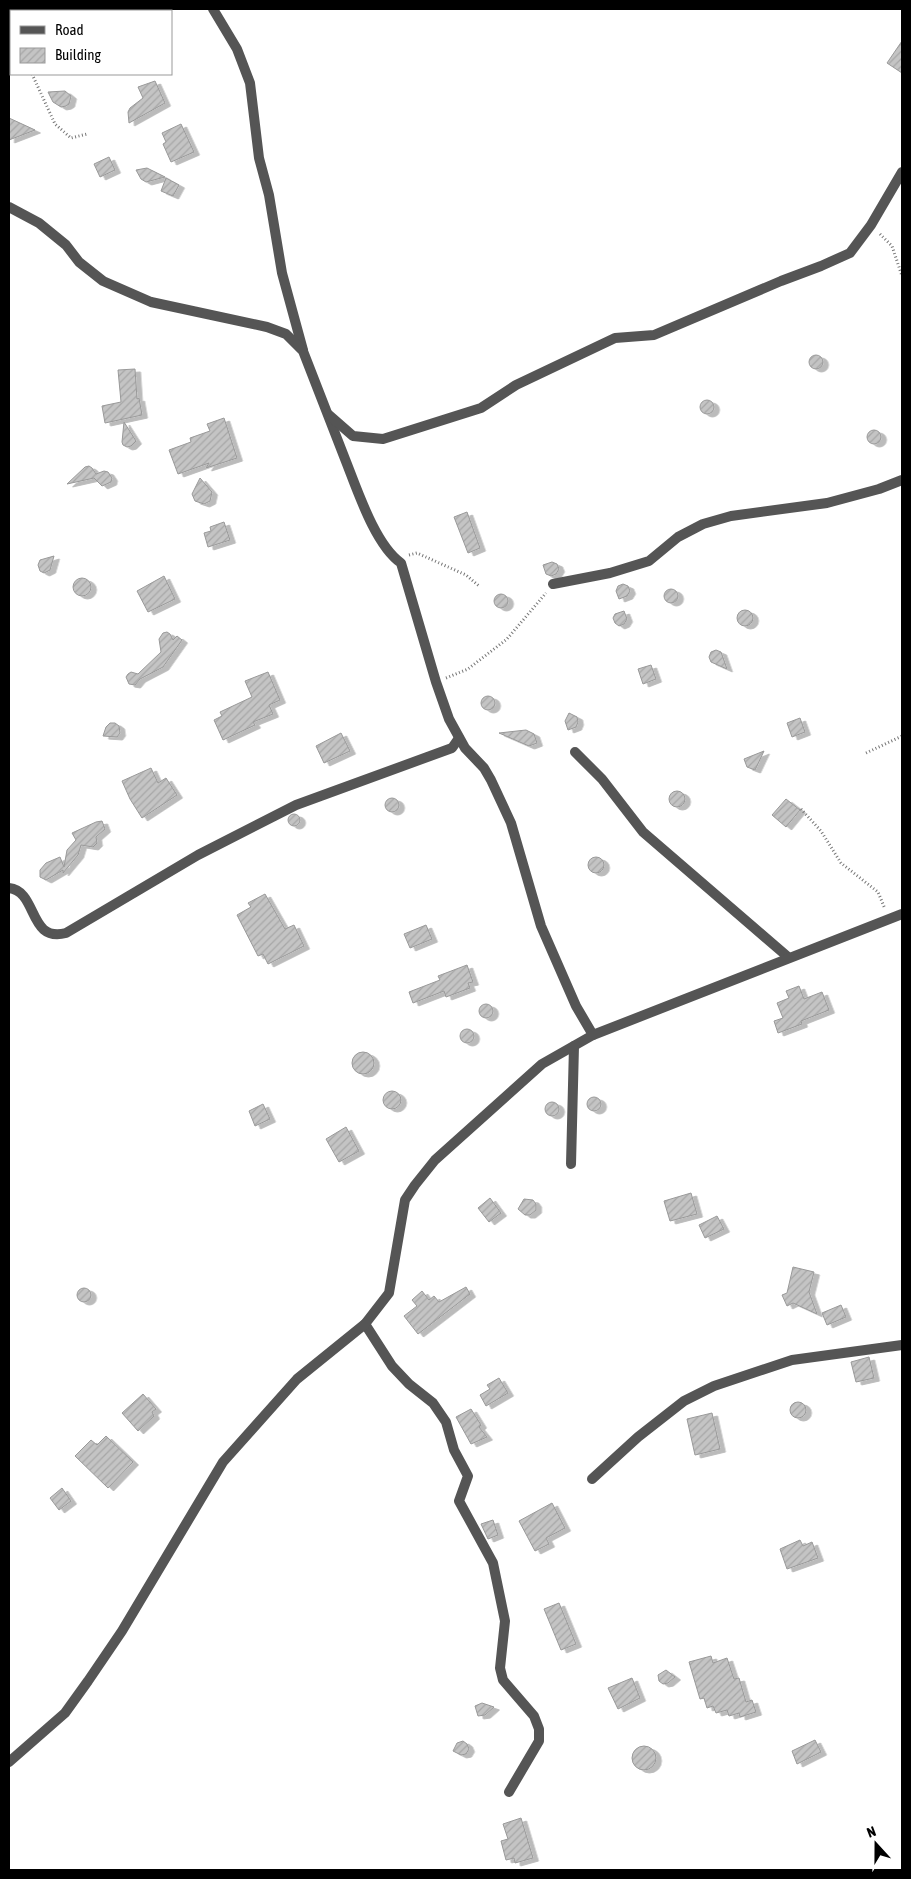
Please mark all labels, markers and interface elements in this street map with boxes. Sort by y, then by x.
legend [10,10,172,75]
text: Road [55,21,84,38]
text: Building [55,46,101,63]
north arrow [851,1819,901,1869]
text: N [865,1823,878,1841]

